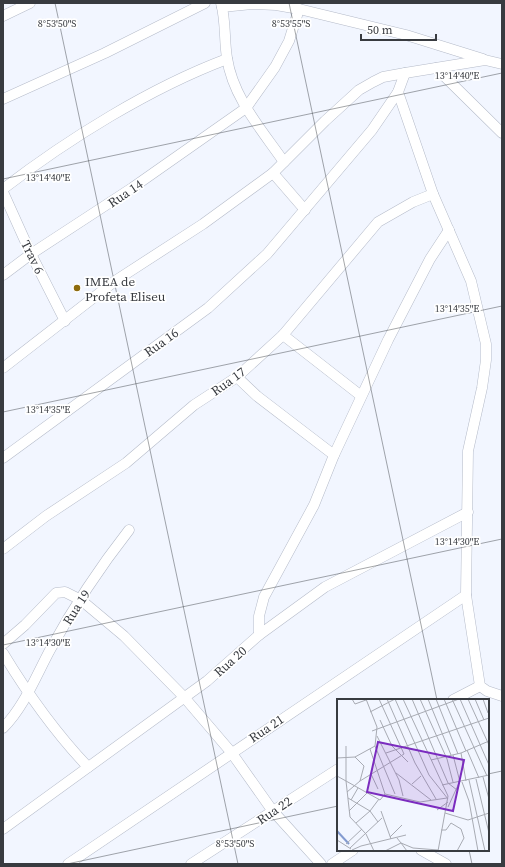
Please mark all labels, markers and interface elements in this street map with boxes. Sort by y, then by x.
scale bar [361,16,436,42]
text: 8°53'50"S [38,17,76,30]
text: 8°53'55"S [272,17,310,30]
text: 50 m [367,22,393,38]
text: 13°14'40"E [435,69,479,82]
text: 13°14'40"E [26,171,70,184]
street label: Rua 14 [105,175,146,211]
street label: Trav 6 [17,238,48,277]
place label: IMEA de Profeta Eliseu [85,273,166,305]
marker: IMEA de Profeta Eliseu [72,283,82,293]
text: 13°14'35"E [435,302,479,315]
street label: Rua 16 [141,324,182,361]
street label: Rua 17 [208,363,249,400]
text: 13°14'35"E [26,403,70,416]
text: 13°14'30"E [435,535,479,548]
street label: Rua 19 [59,586,94,628]
text: 13°14'30"E [26,636,70,649]
street label: Rua 20 [210,642,250,681]
inset map [337,699,489,851]
street label: Rua 21 [246,711,287,746]
street label: Rua 22 [254,793,295,828]
text: 8°53'50"S [216,837,254,850]

